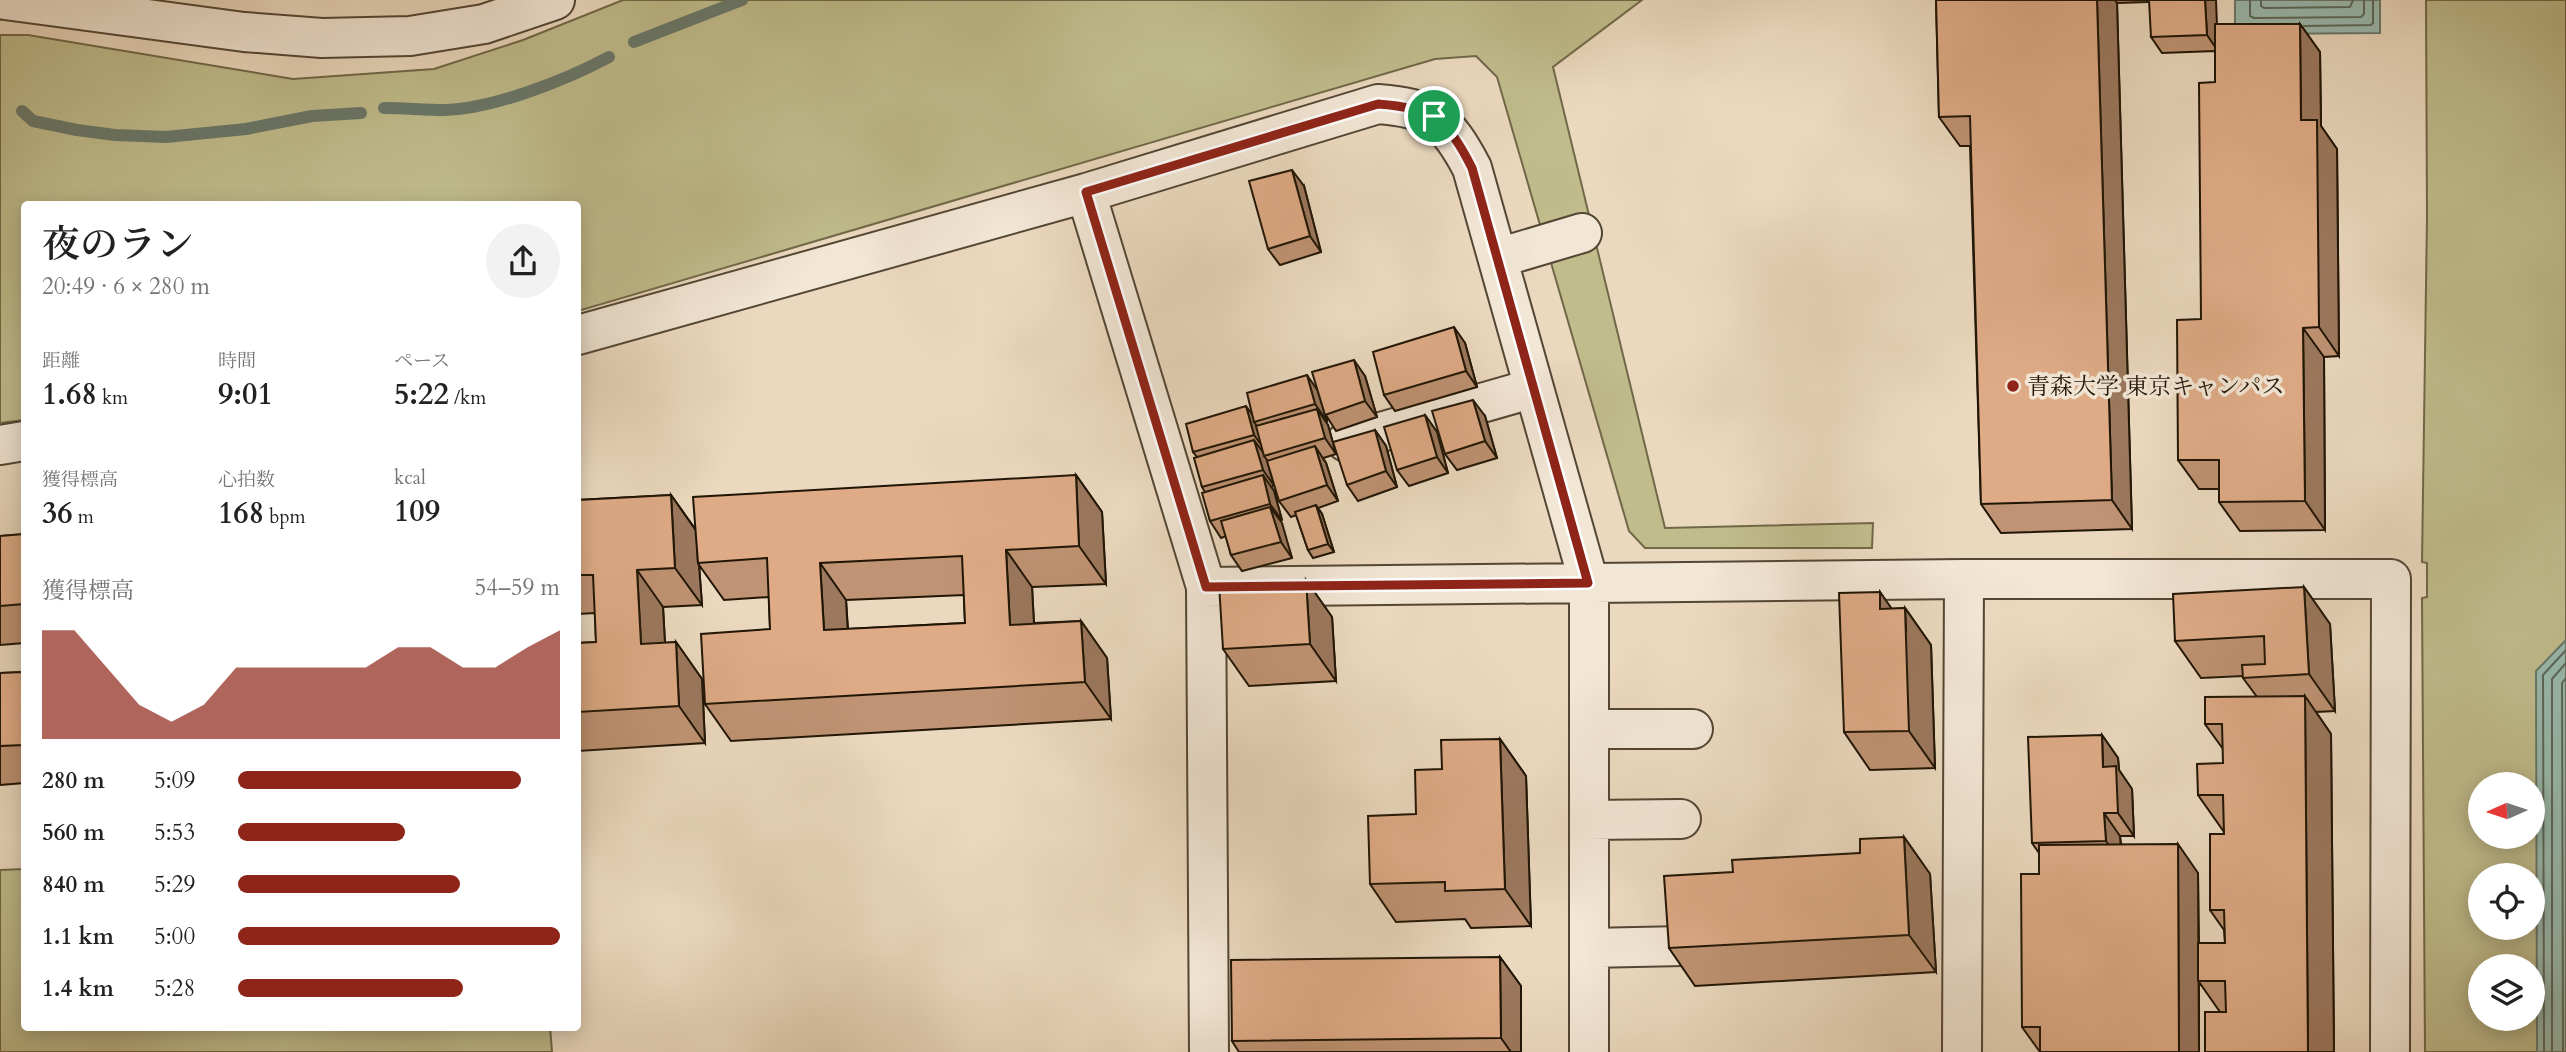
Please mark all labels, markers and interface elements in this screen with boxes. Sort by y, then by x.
pin [1404,86,1464,146]
icon: arrive [1415,97,1453,135]
text: 夜のラン [42,219,194,271]
button: share [486,224,560,298]
text: 20:49 · 6 × 280 m [42,271,210,302]
text: 距離 [42,348,80,374]
text: 時間 [218,348,256,374]
text: ペース [394,348,450,374]
place label: 青森大学 東京キャンパス [2027,371,2285,402]
text: 1.68 [42,374,97,415]
text: 9:01 [218,374,273,415]
text: 5:22 [394,374,449,415]
marker: 青森大学 東京キャンパス [2005,378,2021,394]
text: km [97,385,128,411]
text: /km [449,385,486,411]
text: kcal [394,465,426,491]
text: 獲得標高 [42,467,118,493]
text: 心拍数 [218,467,275,493]
text: 109 [394,491,440,532]
text: 36 [42,493,73,534]
text: 168 [218,493,264,534]
text: m [73,504,94,530]
text: bpm [264,504,306,530]
text: 54–59 m [475,572,560,603]
text: 獲得標高 [42,575,134,606]
text: 280 m [42,765,105,796]
text: 5:09 [154,765,195,796]
north arrow [2468,772,2544,849]
map controls [2468,772,2545,1031]
text: 560 m [42,817,105,848]
text: 5:53 [154,817,195,848]
button: locate [2468,863,2545,940]
text: 840 m [42,869,105,900]
text: 5:29 [154,869,195,900]
text: 1.1 km [42,921,114,952]
text: 5:00 [154,921,195,952]
button: layers [2468,954,2545,1031]
text: 1.4 km [42,973,114,1004]
text: 5:28 [154,973,195,1004]

